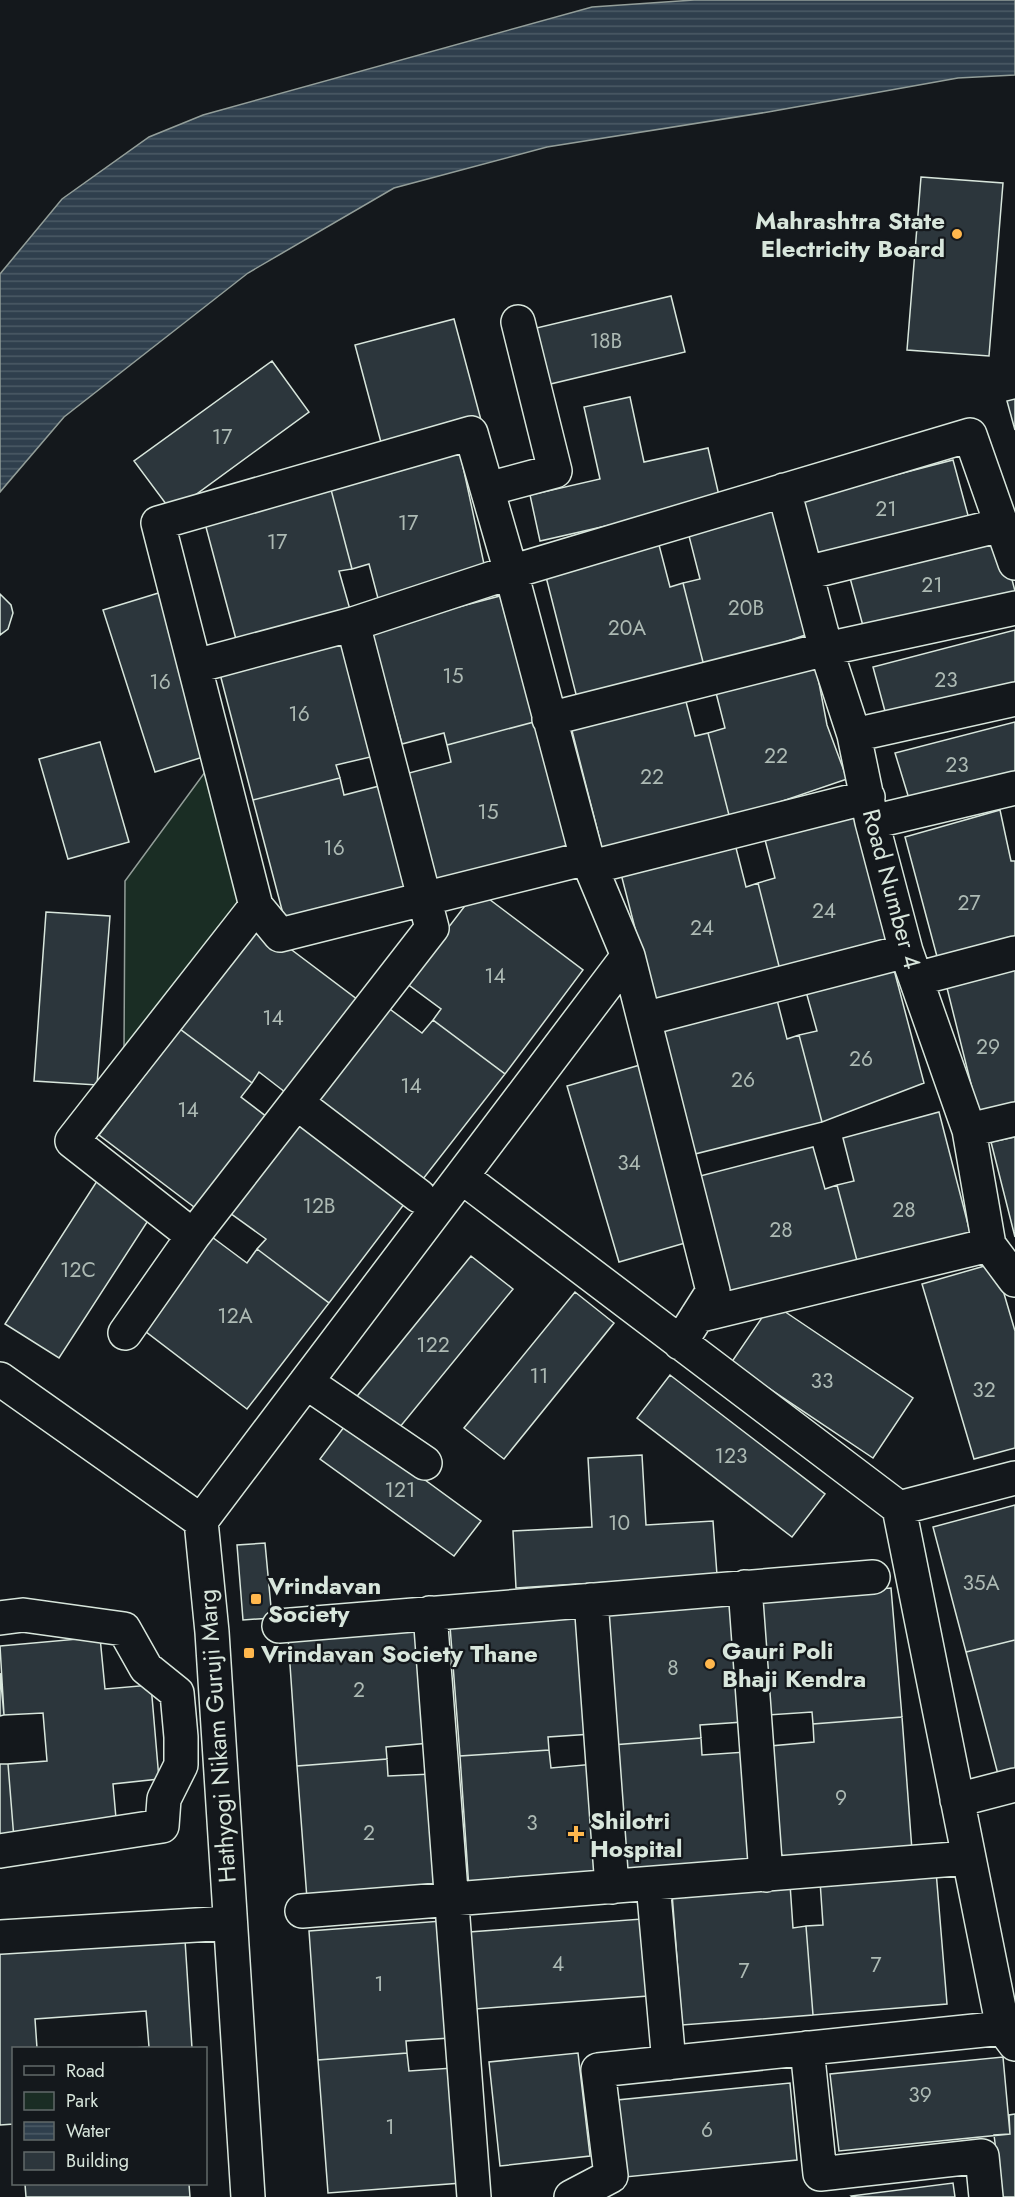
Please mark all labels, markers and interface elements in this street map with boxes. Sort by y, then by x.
place label: Mahrashtra State Electricity Board [755,203,945,266]
marker: Mahrashtra State Electricity Board [950,227,964,241]
house number: 18B [590,326,622,356]
house number: 17 [212,422,232,452]
house number: 21 [875,494,897,524]
house number: 17 [398,508,418,538]
house number: 17 [267,527,287,557]
house number: 21 [921,570,943,600]
house number: 20B [728,593,764,623]
house number: 20A [608,613,646,643]
house number: 15 [442,661,464,691]
house number: 23 [934,665,958,695]
house number: 16 [149,667,171,697]
house number: 16 [288,699,310,729]
house number: 22 [764,741,788,771]
house number: 23 [945,750,969,780]
house number: 22 [640,762,664,792]
house number: 15 [477,797,499,827]
street label: Road Number 4 [854,805,930,973]
house number: 16 [323,833,345,863]
house number: 27 [958,888,980,918]
house number: 24 [812,896,836,926]
house number: 24 [690,913,714,943]
house number: 14 [484,961,506,991]
house number: 14 [262,1003,284,1033]
house number: 29 [976,1032,1000,1062]
house number: 26 [849,1044,873,1074]
house number: 26 [731,1065,755,1095]
house number: 14 [400,1071,422,1101]
house number: 14 [177,1095,199,1125]
house number: 34 [617,1148,641,1178]
house number: 12B [302,1191,336,1221]
house number: 28 [892,1195,916,1225]
house number: 28 [769,1215,793,1245]
house number: 12C [60,1255,96,1285]
house number: 12A [217,1301,253,1331]
house number: 122 [416,1330,450,1360]
house number: 11 [530,1361,548,1391]
house number: 33 [811,1366,833,1396]
house number: 32 [972,1375,996,1405]
house number: 123 [715,1441,747,1471]
house number: 121 [385,1475,415,1505]
house number: 10 [608,1508,630,1538]
place label: Vrindavan Society [267,1568,381,1631]
house number: 35A [962,1568,1000,1598]
street label: Hathyogi Nikam Guruji Marg [189,1588,245,1884]
marker: Vrindavan Society [249,1592,263,1606]
place label: Gauri Poli Bhaji Kendra [722,1633,866,1696]
place label: Vrindavan Society Thane [260,1636,538,1671]
marker: Vrindavan Society Thane [242,1646,256,1660]
house number: 8 [667,1653,679,1683]
marker: Gauri Poli Bhaji Kendra [703,1657,717,1671]
house number: 2 [353,1675,365,1705]
house number: 9 [835,1783,847,1813]
place label: Shilotri Hospital [590,1803,682,1866]
house number: 3 [526,1808,538,1838]
house number: 2 [363,1818,375,1848]
marker: Shilotri Hospital [567,1825,585,1843]
house number: 4 [552,1949,564,1979]
house number: 7 [870,1950,882,1980]
house number: 7 [738,1956,750,1986]
house number: 1 [374,1969,384,1999]
legend [12,2047,207,2185]
text: Road [66,2058,105,2084]
house number: 39 [908,2080,932,2110]
text: Park [66,2088,98,2114]
house number: 1 [385,2112,395,2142]
house number: 6 [701,2115,713,2145]
text: Water [66,2118,111,2144]
text: Building [66,2148,129,2174]

